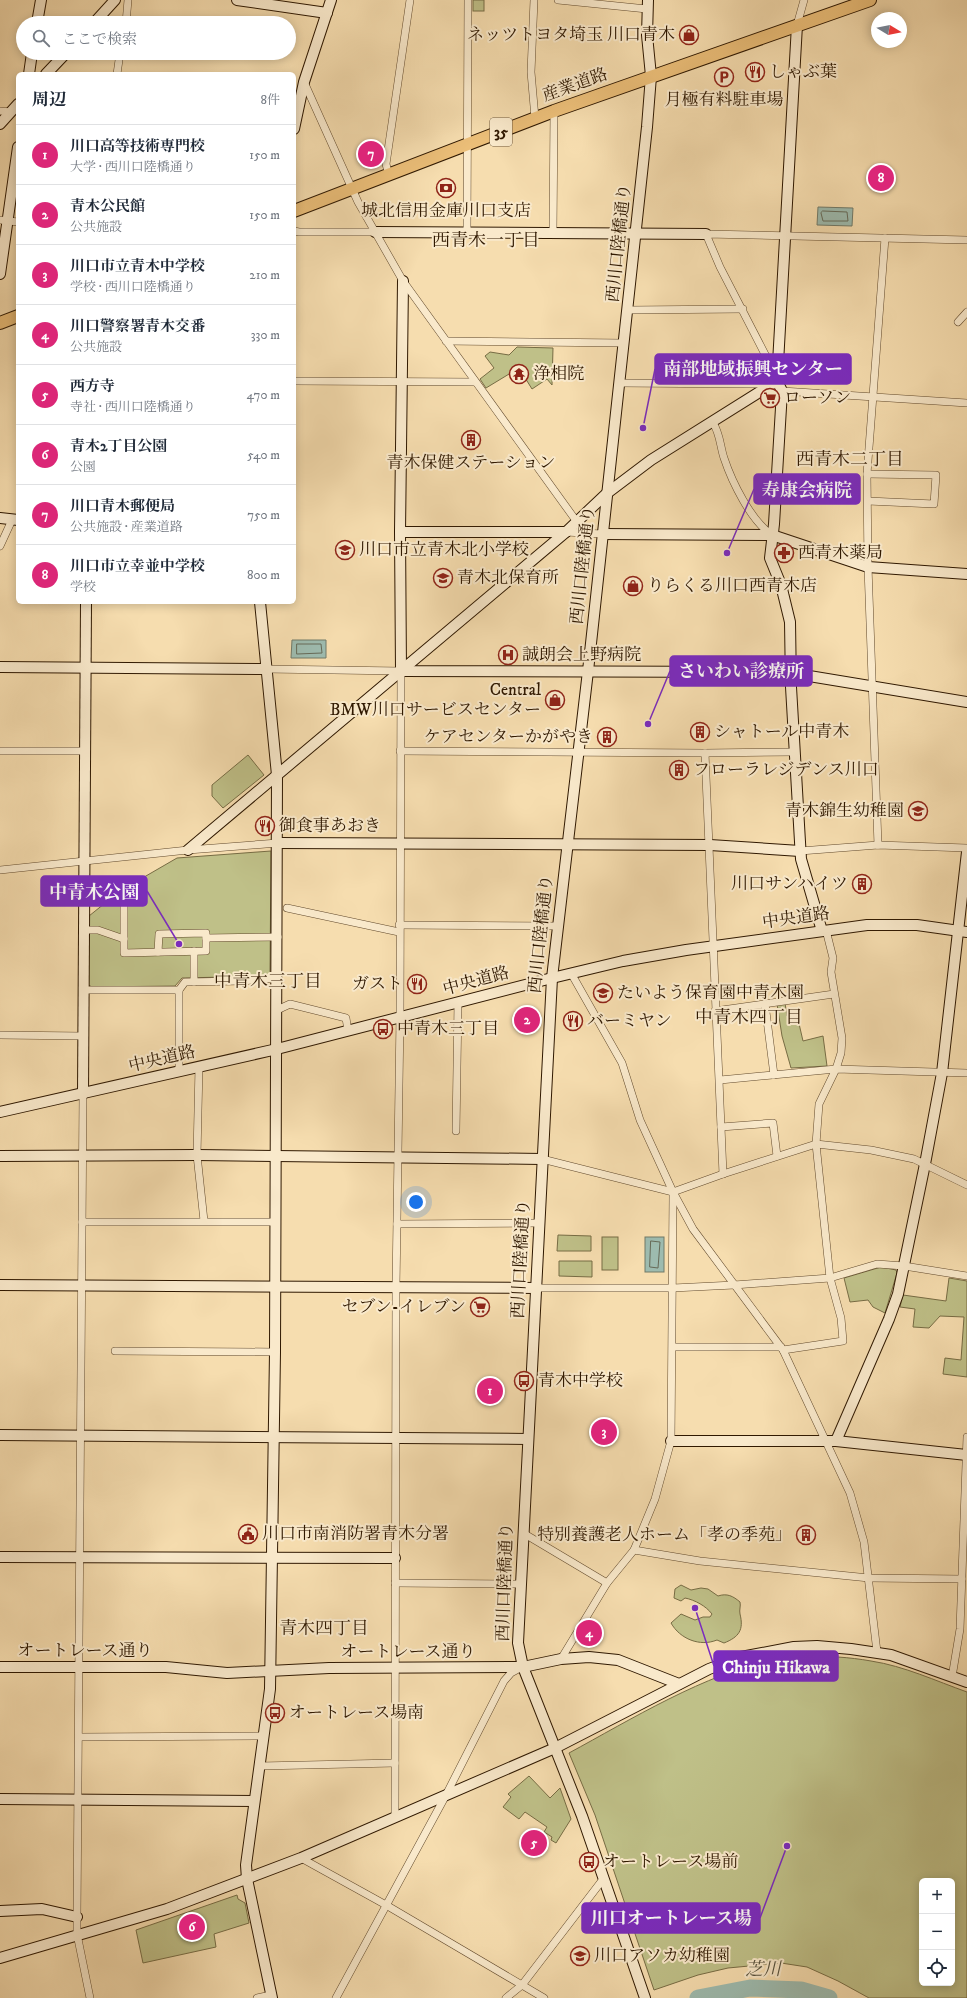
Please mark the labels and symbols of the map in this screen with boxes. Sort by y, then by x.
north arrow [871,12,907,48]
place label: ネッツトヨタ埼玉 川口青木 [467,24,675,46]
shop icon: ネッツトヨタ埼玉 川口青木 [678,24,700,46]
restaurant icon: しゃぶ葉 [744,61,766,83]
place label: しゃぶ葉 [769,61,837,83]
street label: 産業道路 [539,63,611,107]
parking icon: 月極有料駐車場 [713,66,735,88]
place label: 月極有料駐車場 [665,89,784,111]
road number: 35 [490,118,512,146]
pin: 7 [358,139,384,169]
pin: 8 [868,163,894,193]
bank icon: 城北信用金庫川口支店 [435,177,457,199]
street label: 西川口陸橋通り [602,183,636,303]
place label: 城北信用金庫川口支店 [361,200,531,222]
district label: 西青木一丁目 [432,230,540,252]
callout: 南部地域振興センター [655,354,851,384]
text: 南部地域振興センター [663,359,843,381]
temple icon: 浄相院 [508,363,530,385]
place label: 浄相院 [533,363,584,385]
supermarket icon: ローソン [759,387,781,409]
place label: ローソン [784,387,851,409]
building icon: 青木保健ステーション [460,429,482,451]
district label: 西青木二丁目 [796,449,904,471]
place label: 青木保健ステーション [387,452,555,474]
callout: 寿康会病院 [754,474,860,504]
text: 寿康会病院 [762,480,852,502]
street label: 西川口陸橋通り [566,505,600,625]
school or university icon: 川口市立青木北小学校 [334,539,356,561]
place label: 川口市立青木北小学校 [359,539,529,561]
pharmacy icon: 西青木薬局 [773,542,795,564]
place label: 西青木薬局 [798,542,883,564]
school or university icon: 青木北保育所 [432,567,454,589]
place label: 青木北保育所 [457,567,559,589]
shop icon: りらくる川口西青木店 [622,575,644,597]
place label: りらくる川口西青木店 [647,575,817,597]
hospital icon: 誠朗会上野病院 [497,644,519,666]
place label: 誠朗会上野病院 [522,644,641,666]
callout: さいわい診療所 [670,656,812,686]
text: さいわい診療所 [678,661,804,683]
place label: Central BMW川口サービスセンター [330,679,541,721]
shop icon: Central BMW川口サービスセンター [544,689,566,711]
building icon: シャトール中青木 [689,721,711,743]
place label: シャトール中青木 [714,721,849,743]
place label: ケアセンターかがやき [424,726,593,748]
building icon: ケアセンターかがやき [596,726,618,748]
building icon: フローラレジデンス川口 [668,759,690,781]
place label: フローラレジデンス川口 [693,759,879,781]
place label: 青木錦生幼稚園 [785,800,904,822]
school or university icon: 青木錦生幼稚園 [907,800,929,822]
restaurant icon: 御食事あおき [254,815,276,837]
place label: 御食事あおき [279,815,381,837]
place label: 川口サンハイツ [731,873,848,895]
building icon: 川口サンハイツ [851,873,873,895]
street label: 西川口陸橋通り [524,874,558,994]
callout: 中青木公園 [41,876,147,906]
text: 中青木公園 [49,882,139,904]
street label: 中央道路 [761,902,831,934]
street label: 中央道路 [440,962,512,1000]
district label: 中青木三丁目 [214,971,322,993]
place label: ガスト [352,973,403,995]
restaurant icon: ガスト [406,973,428,995]
school or university icon: たいよう保育園中青木園 [592,982,614,1004]
place label: たいよう保育園中青木園 [617,982,804,1004]
pin: 2 [514,1005,540,1035]
district label: 中青木四丁目 [695,1007,803,1029]
restaurant icon: バーミヤン [562,1010,584,1032]
place label: バーミヤン [587,1010,672,1032]
bus stop icon: 中青木三丁目 [372,1018,394,1040]
place label: 中青木三丁目 [397,1018,499,1040]
street label: 中央道路 [126,1041,198,1077]
your location [406,1192,426,1212]
street label: 西川口陸橋通り [507,1199,535,1319]
place label: セブン-イレブン [341,1296,466,1318]
supermarket icon: セブン-イレブン [469,1296,491,1318]
bus stop icon: 青木中学校 [513,1370,535,1392]
place label: 青木中学校 [538,1370,623,1392]
pin: 1 [477,1376,503,1406]
pin: 3 [591,1417,617,1447]
street label: 西川口陸橋通り [492,1522,518,1642]
public building icon: 川口市南消防署青木分署 [237,1523,259,1545]
place label: 川口市南消防署青木分署 [262,1523,449,1545]
place label: 特別養護老人ホーム「孝の季苑」 [537,1524,792,1546]
building icon: 特別養護老人ホーム「孝の季苑」 [795,1524,817,1546]
district label: 青木四丁目 [279,1618,369,1640]
pin: 4 [576,1618,602,1648]
street label: オートレース通り [17,1640,153,1662]
street label: オートレース通り [340,1641,476,1663]
callout: Chinju Hikawa [714,1651,838,1681]
text: Chinju Hikawa [722,1657,830,1679]
bus stop icon: オートレース場南 [264,1702,286,1724]
place label: オートレース場南 [289,1702,424,1724]
pin: 5 [521,1828,547,1858]
bus stop icon: オートレース場前 [578,1851,600,1873]
place label: オートレース場前 [603,1851,738,1873]
callout: 川口オートレース場 [582,1903,760,1933]
text: 川口オートレース場 [590,1908,752,1930]
pin: 6 [179,1912,205,1942]
school or university icon: 川口アソカ幼稚園 [569,1945,591,1967]
place label: 川口アソカ幼稚園 [594,1945,730,1967]
water label: 芝川 [745,1959,783,1981]

